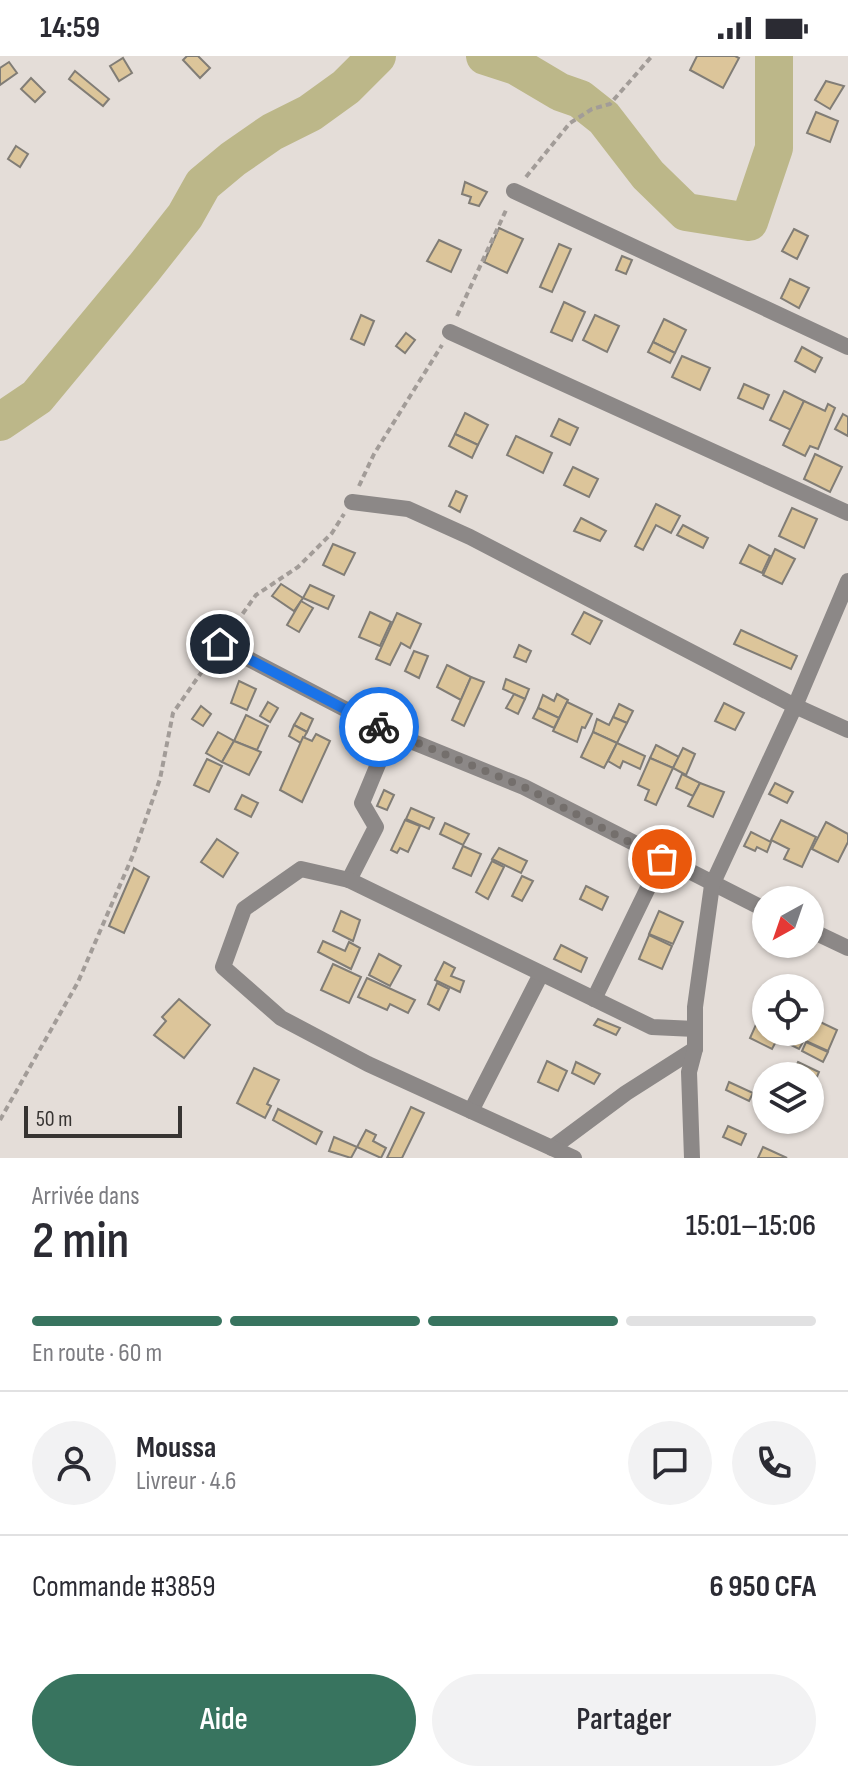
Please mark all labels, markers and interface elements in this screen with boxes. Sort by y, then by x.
text: 14:59 [40,10,100,46]
pin [186,610,254,678]
icon: home [198,622,242,666]
courier [339,687,419,767]
icon: bike [357,705,401,749]
pin [628,825,696,893]
icon: bag [640,837,684,881]
north arrow [752,886,824,958]
map controls [752,886,824,1134]
button: locate [752,974,824,1046]
button: layers [752,1062,824,1134]
scale bar [24,1102,182,1138]
text: 50 m [36,1106,72,1133]
text: Arrivée dans [32,1181,140,1212]
text: 15:01–15:06 [686,1208,816,1244]
text: 2 min [32,1210,129,1273]
text: En route · 60 m [32,1338,162,1369]
button: person [32,1421,116,1505]
button: chat [628,1421,712,1505]
button: phone [732,1421,816,1505]
text: Moussa [136,1430,216,1466]
text: Livreur · 4.6 [136,1466,236,1497]
text: Commande #3859 [32,1569,216,1605]
text: 6 950 CFA [709,1569,816,1605]
button: Aide [32,1674,416,1766]
button: Partager [432,1674,816,1766]

